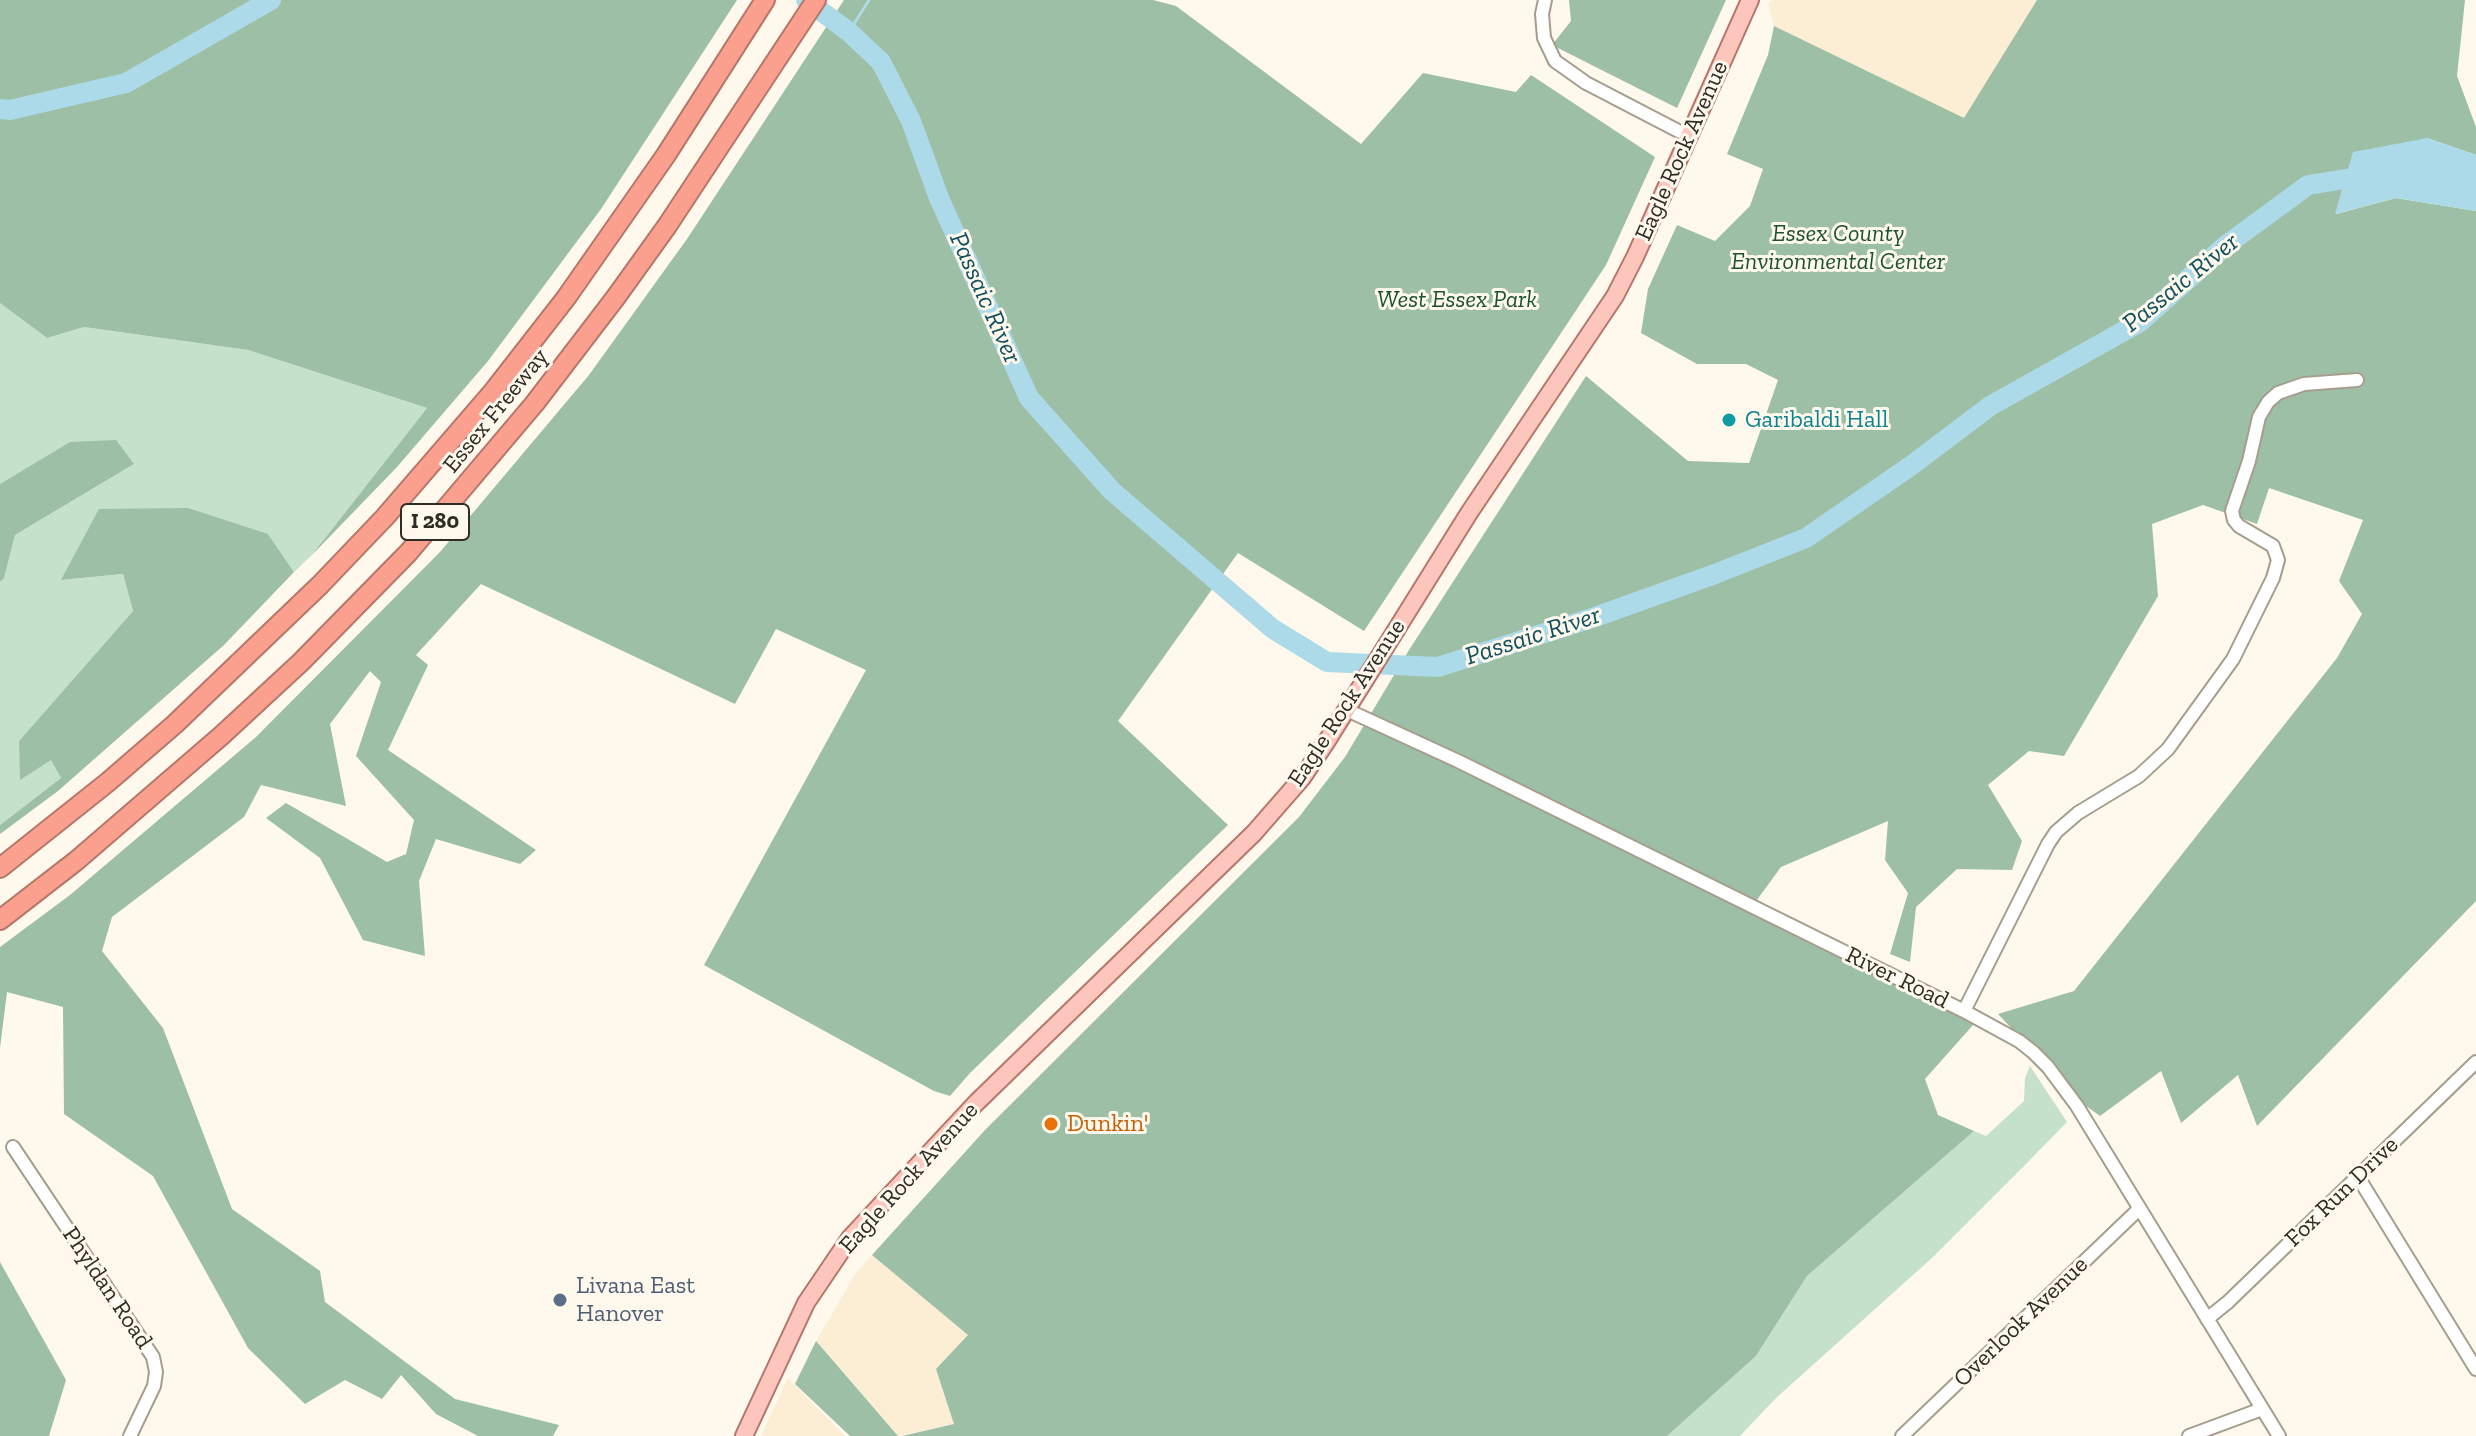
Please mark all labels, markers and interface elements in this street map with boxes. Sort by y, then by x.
street label: Eagle Rock Avenue [1629,57,1735,245]
park label: Essex County Environmental Center [1731,220,1945,276]
water label: Passaic River [2117,227,2245,339]
water label: Passaic River [942,228,1028,368]
park label: West Essex Park [1377,286,1537,314]
street label: Essex Freeway [437,343,555,479]
place label: Garibaldi Hall [1745,406,1888,434]
marker: Garibaldi Hall [1720,411,1738,429]
road number: I 280 [401,504,469,540]
water label: Passaic River [1461,599,1605,673]
street label: Eagle Rock Avenue [1282,614,1412,792]
street label: River Road [1841,941,1953,1015]
street label: Eagle Rock Avenue [833,1096,985,1260]
place label: Dunkin' [1067,1110,1148,1138]
marker: Dunkin' [1042,1115,1060,1133]
street label: Fox Run Drive [2279,1131,2405,1253]
street label: Phyldan Road [56,1222,158,1354]
street label: Overlook Avenue [1948,1251,2094,1393]
place label: Livana East Hanover [576,1272,695,1328]
marker: Livana East Hanover [551,1291,569,1309]

